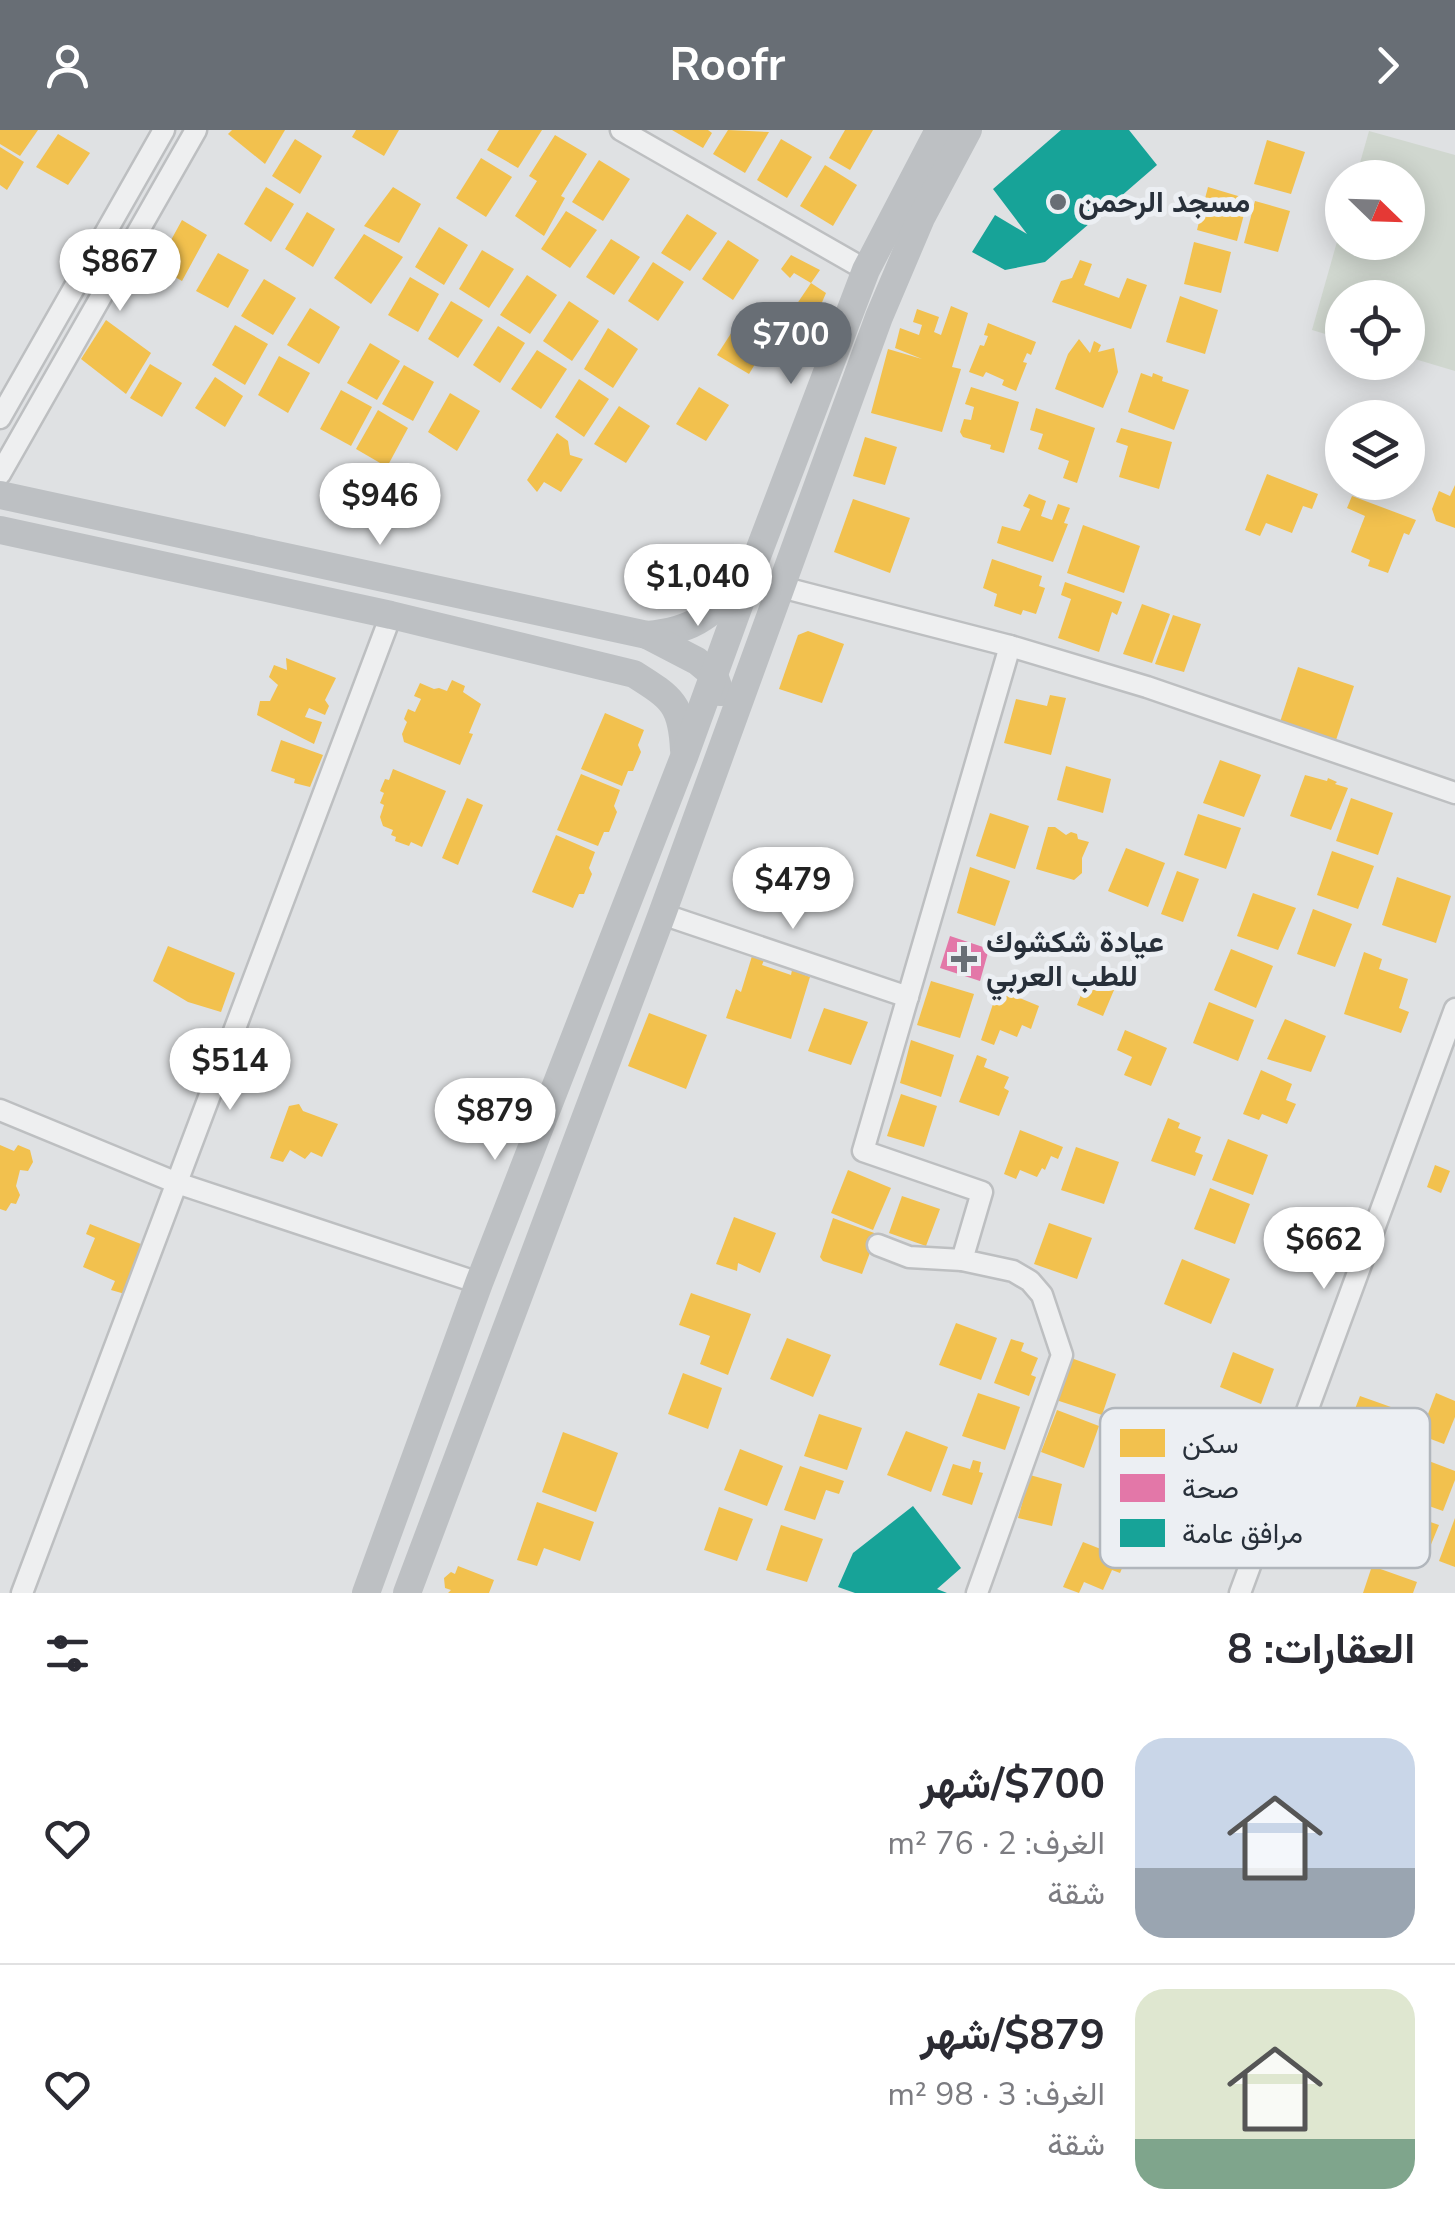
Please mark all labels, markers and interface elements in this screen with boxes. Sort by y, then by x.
text: Roofr [670,35,785,96]
icon: person [40,38,95,93]
icon: forward [1360,38,1415,93]
north arrow [1325,160,1425,260]
map controls [1325,160,1425,500]
place label: مسجد الرحمن [1078,182,1250,223]
marker: مسجد الرحمن [1047,191,1069,213]
pin: $867 [61,229,179,314]
text: $867 [82,240,158,283]
button: locate [1325,280,1425,380]
pin: $700 [732,302,850,387]
text: $700 [753,313,829,356]
button: layers [1325,400,1425,500]
pin: $946 [321,463,439,548]
text: $946 [342,474,418,517]
pin: $1,040 [617,544,779,629]
text: $1,040 [646,555,750,598]
pin: $479 [734,847,852,932]
text: $479 [755,858,831,901]
place label: عيادة شكشوك للطب العربي [986,922,1164,1001]
marker: عيادة شكشوك للطب العربي [951,946,977,972]
pin: $514 [171,1028,289,1113]
text: $514 [192,1039,268,1082]
pin: $879 [436,1078,554,1163]
text: $879 [457,1089,533,1132]
pin: $662 [1265,1207,1383,1292]
text: $662 [1286,1218,1362,1261]
legend [1100,1408,1430,1568]
text: سكن [1182,1425,1239,1463]
text: صحة [1182,1470,1239,1508]
text: مرافق عامة [1182,1515,1303,1553]
text: العقارات: 8 [1227,1621,1415,1678]
icon: filters [40,1626,95,1681]
text: $700/شهر [920,1756,1105,1813]
icon: home [1215,1778,1335,1898]
icon: heart [40,1811,95,1866]
text: الغرف: 2 · 76 m² [887,1822,1105,1865]
text: شقة [1047,1872,1105,1915]
text: $879/شهر [920,2007,1105,2064]
icon: home [1215,2029,1335,2149]
icon: heart [40,2062,95,2117]
text: الغرف: 3 · 98 m² [887,2073,1105,2116]
text: شقة [1047,2123,1105,2166]

